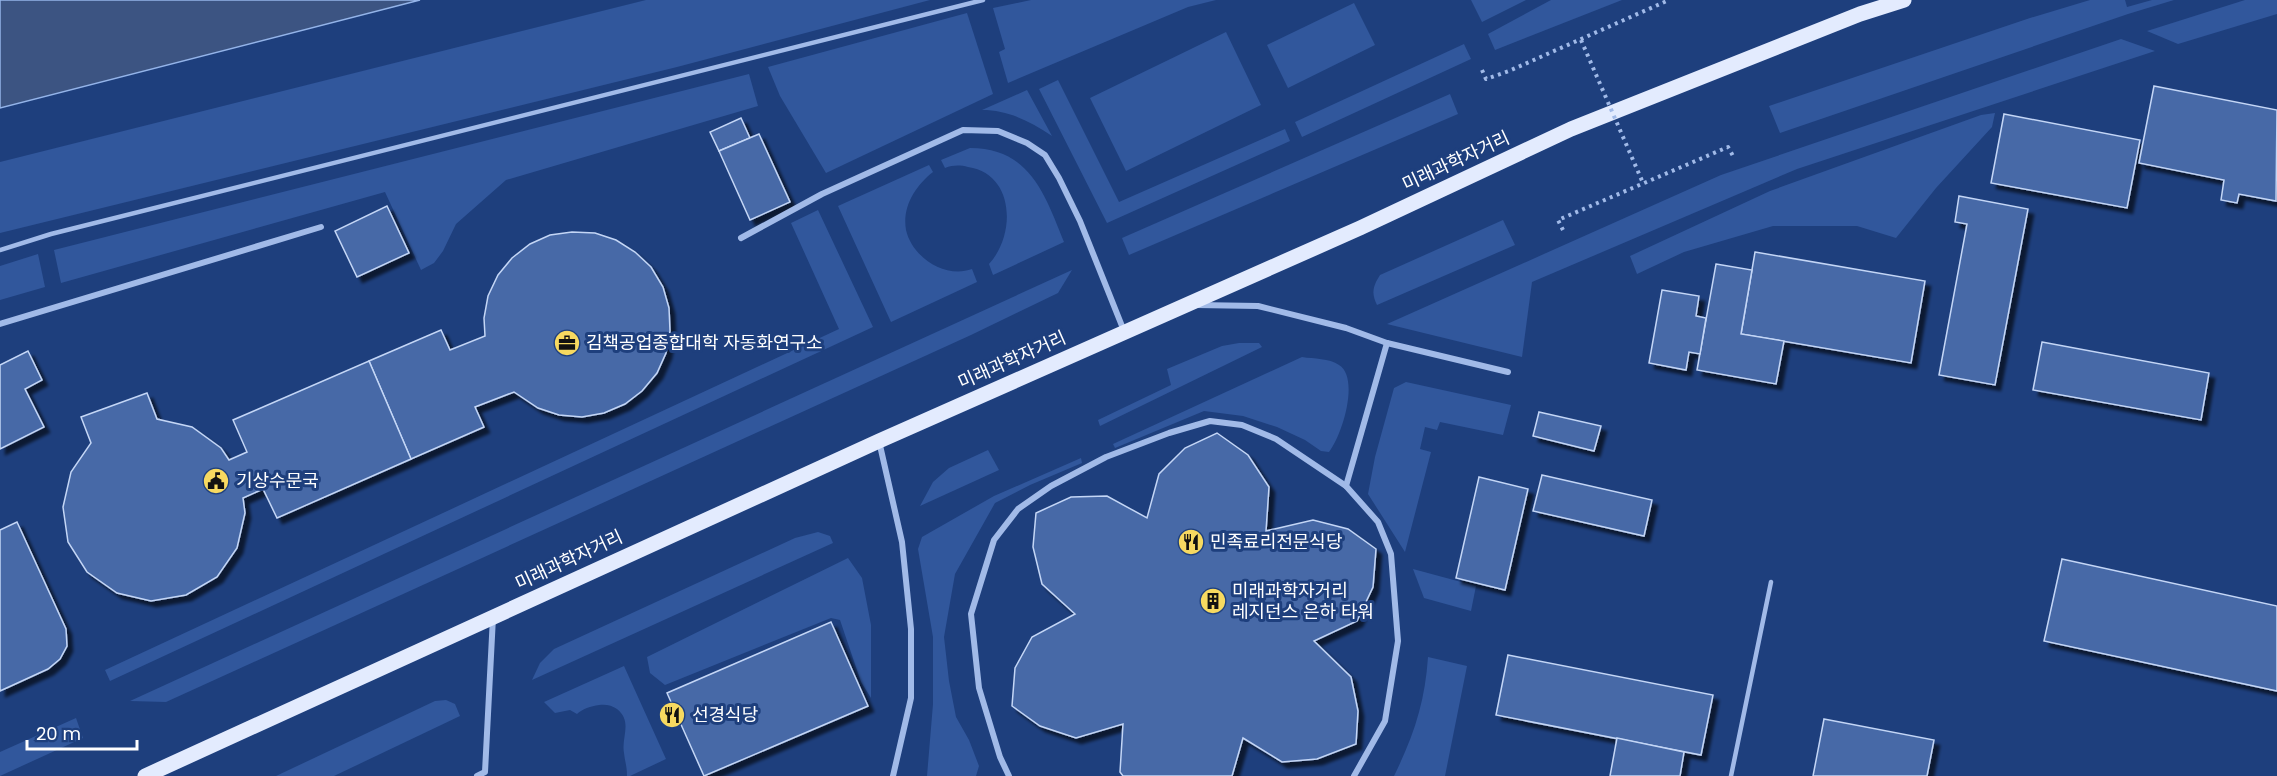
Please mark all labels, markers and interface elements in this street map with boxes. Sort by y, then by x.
street label: 미래과학자거리 [1398,125,1514,196]
street label: 미래과학자거리 [954,325,1070,395]
office icon: 김책공업종합대학 자동화연구소 [552,328,582,358]
place label: 김책공업종합대학 자동화연구소 [586,330,823,355]
public building icon: 기상수문국 [201,466,231,496]
place label: 기상수문국 [236,468,319,493]
street label: 미래과학자거리 [511,524,627,595]
restaurant icon: 민족료리전문식당 [1176,527,1206,557]
place label: 민족료리전문식당 [1210,529,1342,554]
place label: 미래과학자거리 레지던스 은하 타워 [1232,578,1374,624]
building icon: 미래과학자거리 레지던스 은하 타워 [1198,586,1228,616]
restaurant icon: 선경식당 [657,700,687,730]
place label: 선경식당 [692,702,758,727]
scale bar [27,713,136,751]
text: 20 m [36,721,81,746]

